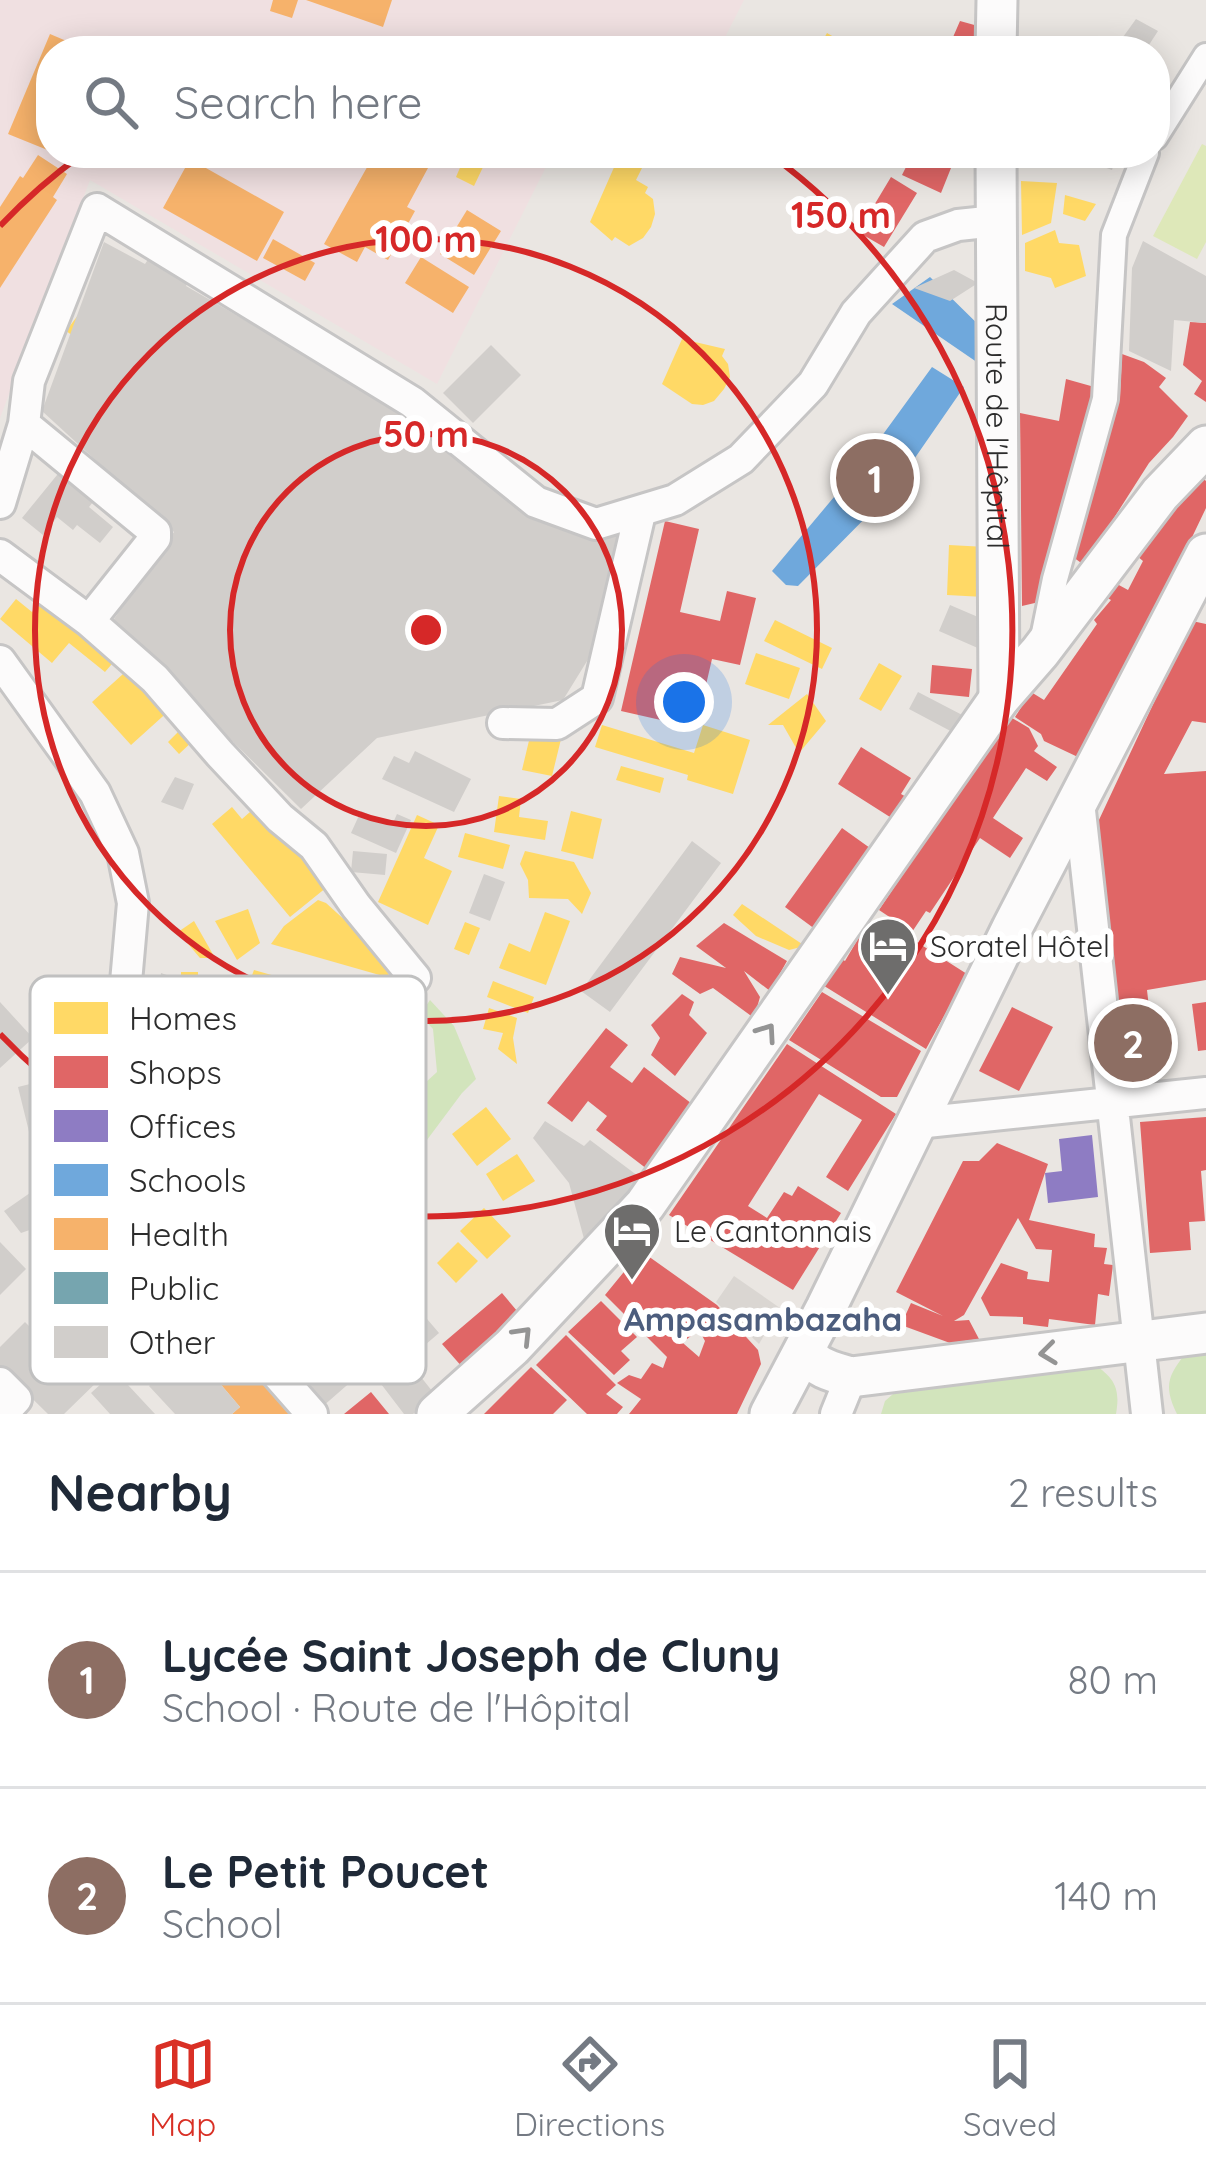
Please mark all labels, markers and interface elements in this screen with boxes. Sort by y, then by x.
search box [36,36,1170,168]
icon: search [78,69,144,135]
text: Search here [174,74,422,130]
text: 150 m [791,192,891,237]
text: 100 m [375,216,477,261]
street label: Route de l'Hôpital [978,303,1017,549]
text: 50 m [383,411,469,456]
pin: 1 [836,433,914,523]
centre of rings [405,609,447,651]
your location [654,672,714,732]
hotel icon: Soratel Hôtel [857,915,919,997]
place label: Soratel Hôtel [930,927,1110,965]
legend [30,976,426,1384]
text: Homes [129,997,237,1038]
pin: 2 [1094,998,1172,1088]
one-way arrow [753,1023,775,1045]
text: Shops [129,1051,222,1092]
text: Offices [129,1105,236,1146]
text: Schools [129,1159,246,1200]
hotel icon: Le Cantonnais [601,1200,663,1282]
place label: Le Cantonnais [674,1212,872,1250]
text: Health [129,1213,229,1254]
text: Public [129,1267,219,1308]
district label: Ampasambazaha [624,1298,902,1339]
text: Other [129,1321,216,1362]
one-way arrow [509,1327,531,1349]
one-way arrow [1038,1339,1058,1365]
text: Nearby [48,1460,232,1524]
text: 2 results [1008,1468,1158,1517]
text: Lycée Saint Joseph de Cluny [162,1627,781,1683]
text: 1 [79,1655,95,1704]
text: 80 m [1068,1655,1158,1704]
text: School · Route de l'Hôpital [162,1683,631,1732]
text: Le Petit Poucet [162,1843,489,1899]
text: 2 [76,1871,98,1920]
text: 140 m [1054,1871,1158,1920]
text: School [162,1899,282,1948]
tab: Map [149,2031,216,2144]
tab: Directions [514,2031,665,2144]
tab: Saved [963,2031,1057,2144]

